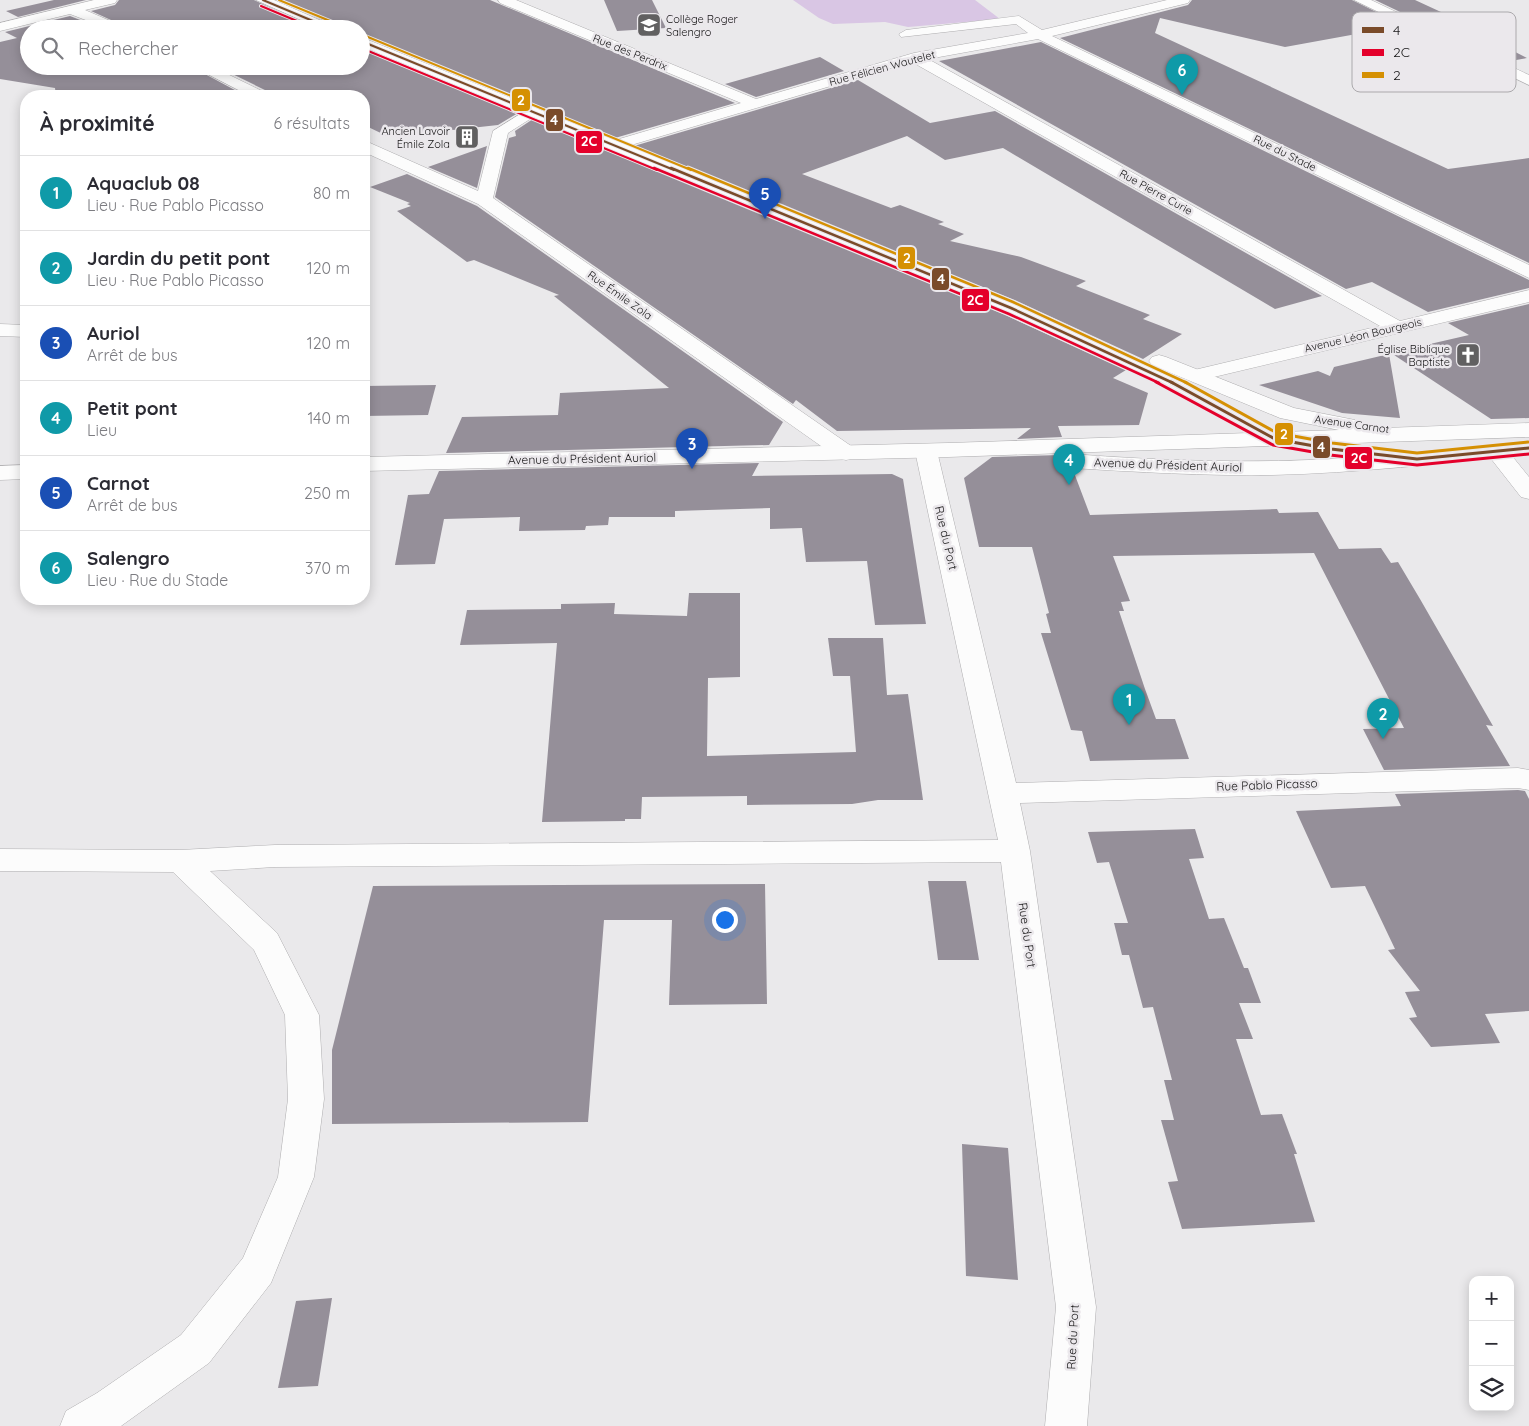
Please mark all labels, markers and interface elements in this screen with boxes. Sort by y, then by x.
school or university icon: Collège Roger Salengro [636,12,662,38]
place label: Collège Roger Salengro [666,12,739,39]
legend [1352,12,1516,92]
search box [20,20,370,75]
text: 4 [1393,21,1400,39]
street label: Rue des Perdrix [591,31,669,73]
icon: search [38,34,66,62]
text: Rechercher [78,36,178,60]
text: 2C [1393,43,1410,61]
street label: Rue Félicien Wautelet [827,47,937,89]
pin: 6 [1166,54,1198,95]
text: 2 [1393,66,1401,84]
line badge: 2 [511,88,531,112]
text: 2 [517,91,525,109]
line badge: 4 [545,108,564,132]
text: À proximité [40,110,155,136]
text: 4 [550,111,558,129]
text: 6 résultats [274,113,350,133]
place label: Ancien Lavoir Émile Zola [382,124,451,151]
building icon: Ancien Lavoir Émile Zola [454,124,480,150]
line badge: 2C [575,130,603,154]
text: 2C [581,132,598,150]
street label: Rue du Stade [1251,132,1319,174]
street label: Rue Pierre Curie [1117,166,1195,218]
text: Aquaclub 08 [87,171,200,195]
pin: 5 [749,178,781,219]
text: 1 [53,183,59,203]
text: 80 m [313,183,350,203]
text: Lieu · Rue Pablo Picasso [87,195,264,215]
text: Jardin du petit pont [87,246,270,270]
line badge: 2 [897,246,916,270]
text: 2 [903,249,911,267]
text: 2 [51,258,61,278]
text: 120 m [307,258,350,278]
line badge: 4 [931,267,950,291]
street label: Rue Émile Zola [585,268,655,322]
text: Lieu · Rue Pablo Picasso [87,270,264,290]
text: 4 [937,270,945,288]
line badge: 2C [961,288,990,312]
text: 2C [967,291,984,309]
street label: Avenue Léon Bourgeois [1303,315,1423,355]
text: Auriol [87,321,140,345]
text: 3 [52,333,60,353]
text: 120 m [307,333,350,353]
place label: Église Biblique Baptiste [1377,342,1450,369]
church icon: Église Biblique Baptiste [1455,342,1481,368]
text: Arrêt de bus [87,345,178,365]
text: Petit pont [87,396,178,420]
text: 4 [51,408,61,428]
text: 140 m [307,408,350,428]
street label: Avenue Carnot [1314,412,1391,436]
text: Lieu [87,420,117,440]
line badge: 2 [1274,422,1294,446]
text: 2 [1280,425,1288,443]
pin: 3 [676,428,708,469]
line badge: 4 [1312,435,1331,459]
text: 4 [1317,438,1325,456]
pin: 4 [1053,444,1085,485]
line badge: 2C [1344,446,1373,470]
text: 2C [1351,449,1368,467]
street label: Avenue du Président Auriol [508,450,656,467]
street label: Avenue du Président Auriol [1094,454,1242,475]
text: Carnot [87,471,150,495]
text: 5 [51,483,61,503]
text: 250 m [304,483,350,503]
text: Arrêt de bus [87,495,178,515]
street label: Rue du Port [932,504,961,571]
text: Salengro [87,546,170,570]
text: 6 [52,558,60,578]
text: 370 m [305,558,350,578]
text: Lieu · Rue du Stade [87,570,228,590]
pin: 1 [1113,684,1145,725]
pin: 2 [1367,698,1399,739]
street label: Rue Pablo Picasso [1216,775,1318,794]
street label: Rue du Port [1016,902,1039,968]
your location [712,907,738,933]
map controls [1469,1276,1514,1411]
button: + [1469,1276,1514,1321]
street label: Rue du Port [1063,1304,1082,1370]
button: − [1469,1321,1514,1366]
button: layers [1469,1366,1514,1411]

